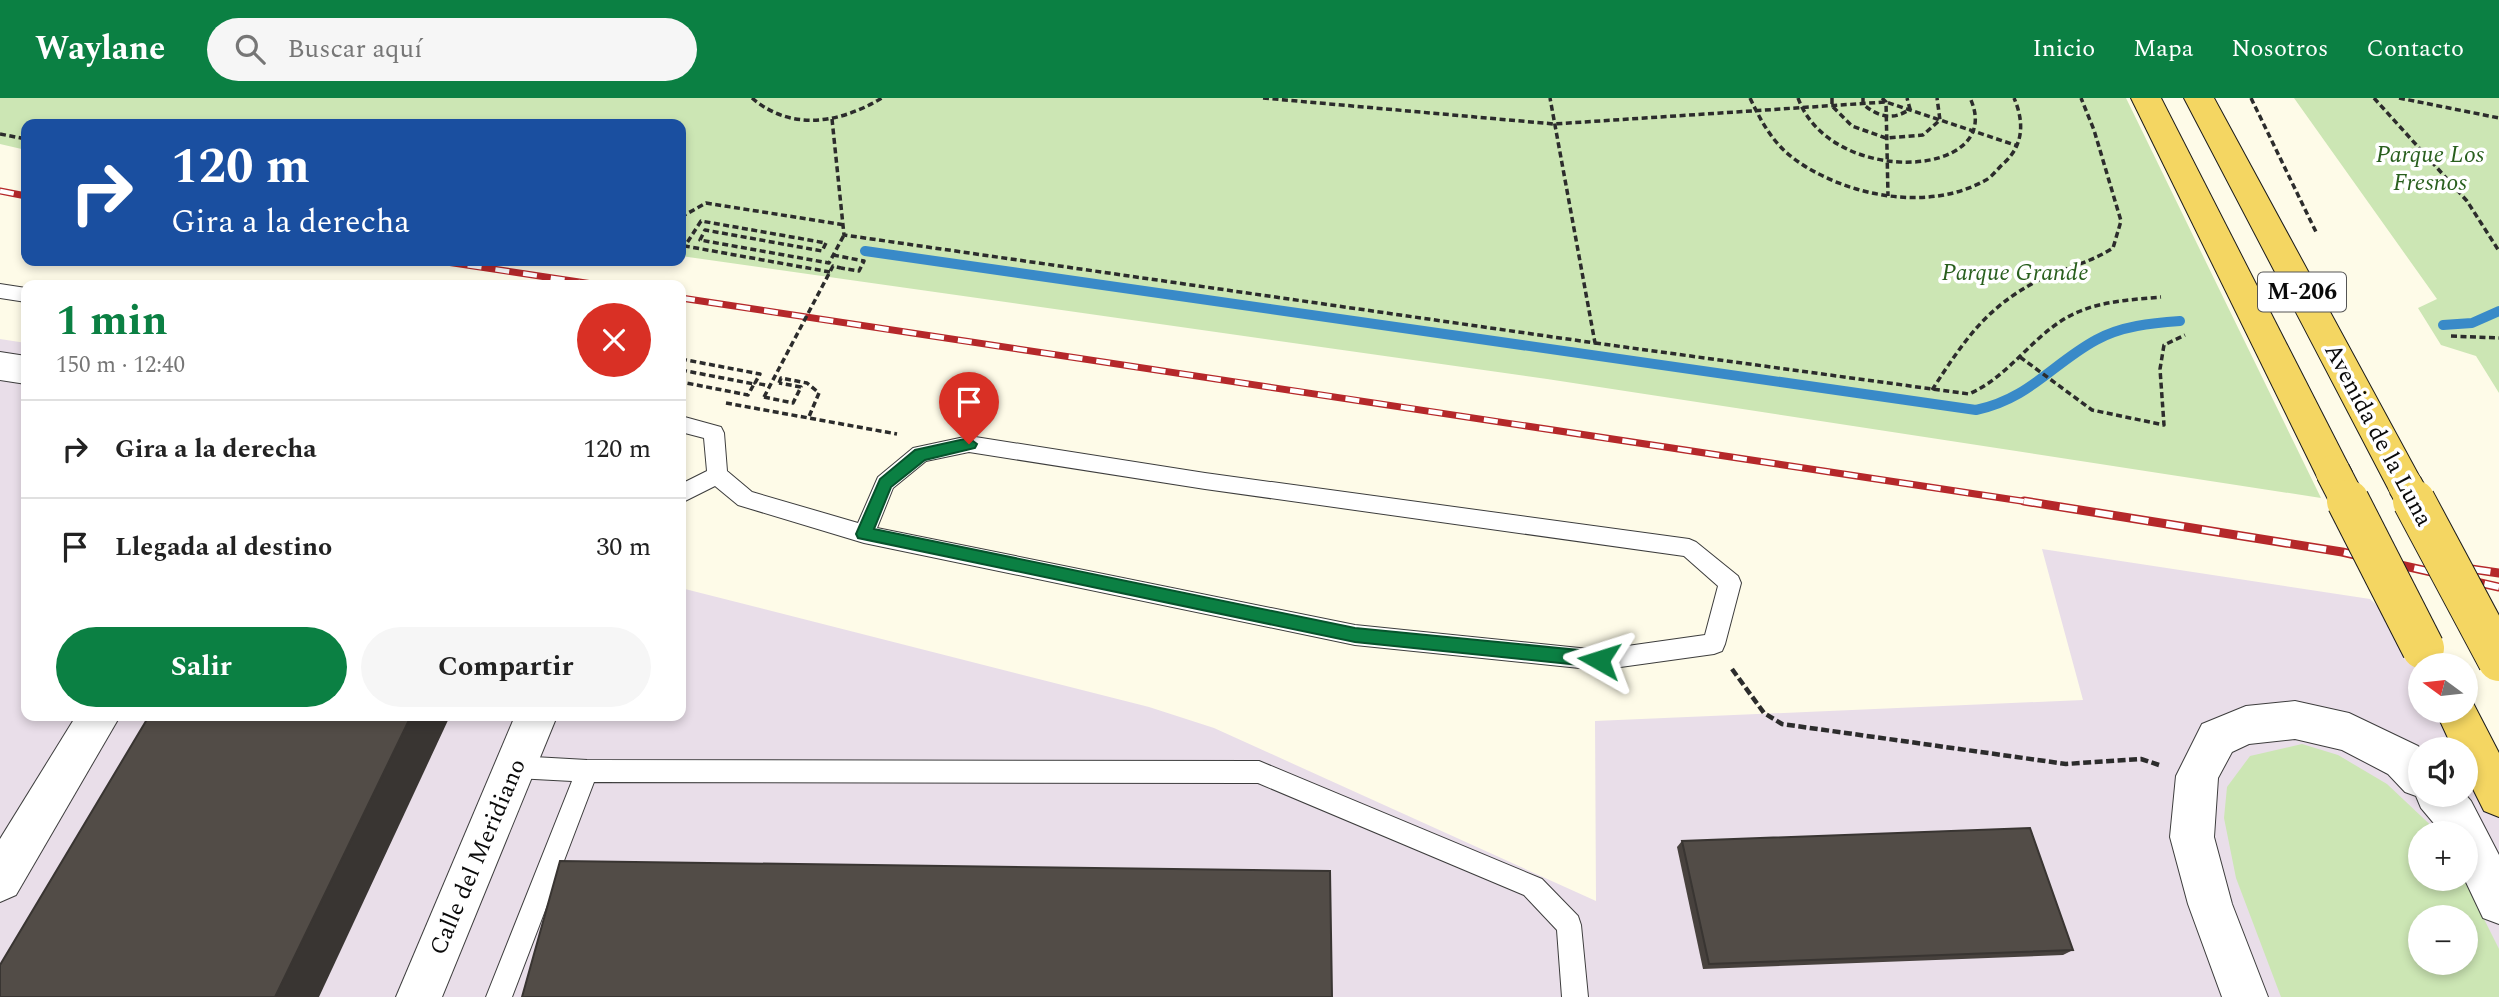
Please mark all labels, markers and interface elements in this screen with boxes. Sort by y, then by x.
search box [207,18,697,81]
text: Waylane [35,24,165,74]
text: Buscar aquí [287,29,422,69]
icon: search [231,30,269,68]
text: Inicio [2032,31,2095,67]
text: Mapa [2133,31,2193,67]
text: Nosotros [2231,31,2328,67]
text: Contacto [2366,31,2464,67]
text: 120 m [171,130,310,205]
park label: Parque Los Fresnos [2376,137,2485,201]
icon: right [56,147,147,238]
text: Gira a la derecha [171,198,410,247]
park label: Parque Grande [1941,255,2089,291]
road number: M-206 [2258,272,2346,312]
text: 1 min [56,290,168,353]
button: close [577,303,651,377]
street label: Avenida de la Luna [2315,337,2442,533]
text: 150 m · 12:40 [56,348,185,383]
pin [939,372,999,444]
icon: arrive [950,383,988,421]
text: Gira a la derecha [115,429,317,469]
text: 120 m [583,429,651,469]
icon: right [56,430,94,468]
text: Llegada al destino [115,527,332,567]
text: 30 m [596,527,651,567]
icon: arrive [56,528,94,566]
position arrow [1562,623,1636,697]
button: Salir [56,627,347,707]
button: Compartir [361,627,651,707]
north arrow [2408,653,2478,723]
map controls [2408,653,2478,975]
button: sound [2408,737,2478,807]
street label: Calle del Meridiano [420,753,536,961]
button: + [2408,821,2478,891]
button: − [2408,905,2478,975]

